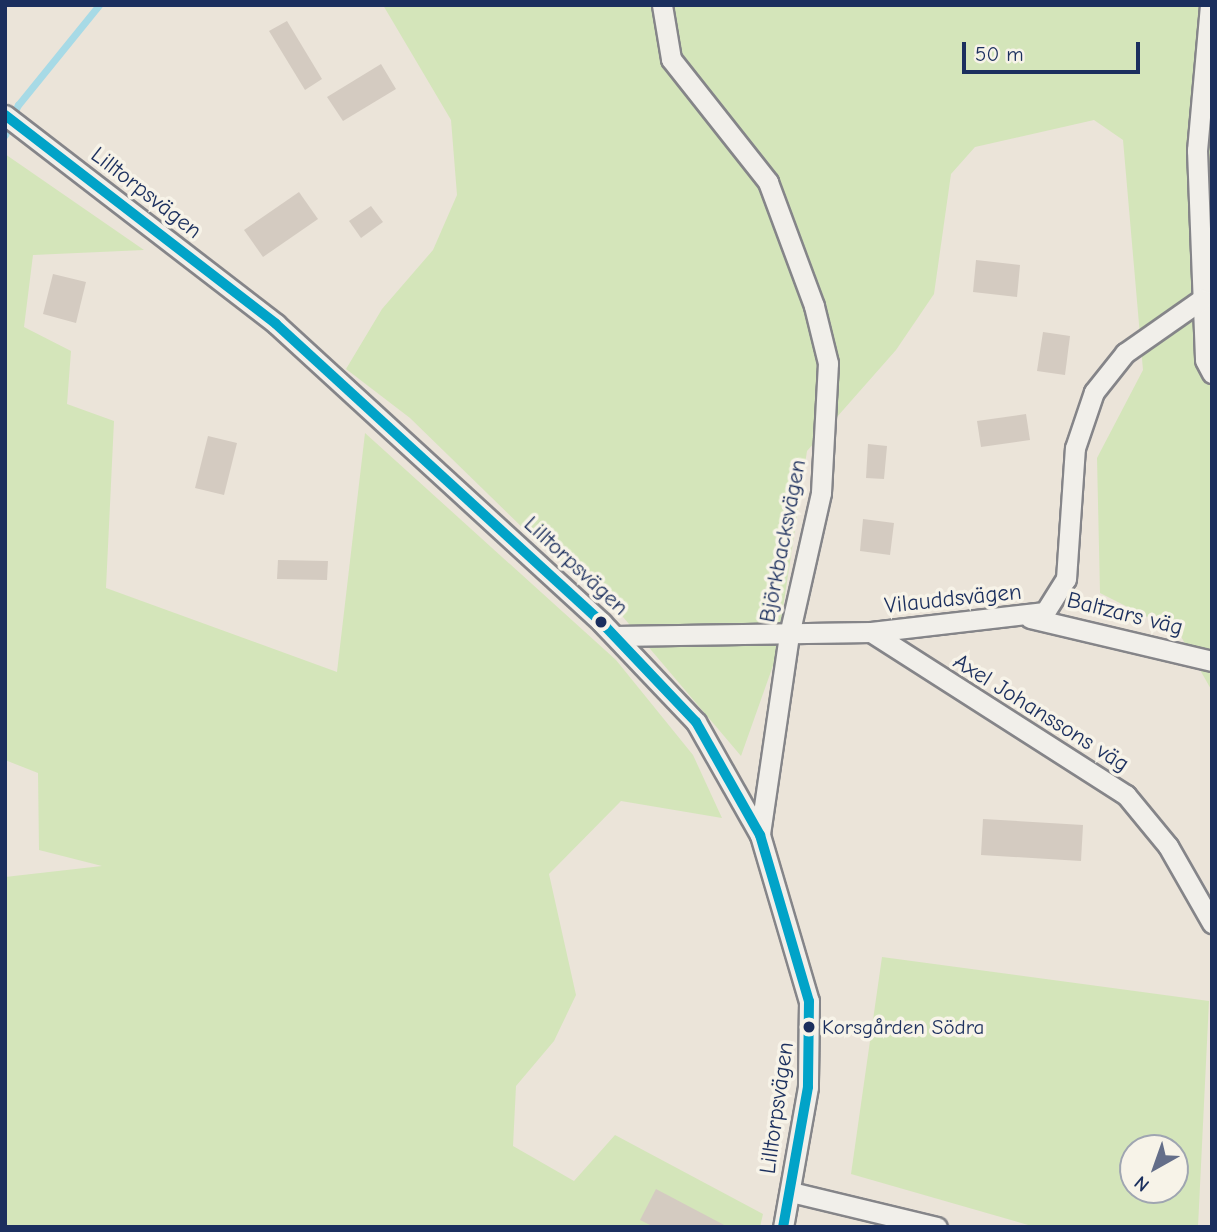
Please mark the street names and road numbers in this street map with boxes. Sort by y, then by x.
street label: Lilltorpsvägen [85,141,207,245]
street label: Björkbacksvägen [754,457,812,625]
street label: Lilltorpsvägen [518,511,634,621]
street label: Vilauddsvägen [883,578,1023,620]
street label: Baltzars väg [1064,586,1186,642]
street label: Axel Johanssons väg [948,648,1134,778]
street label: Lilltorpsvägen [754,1040,800,1176]

